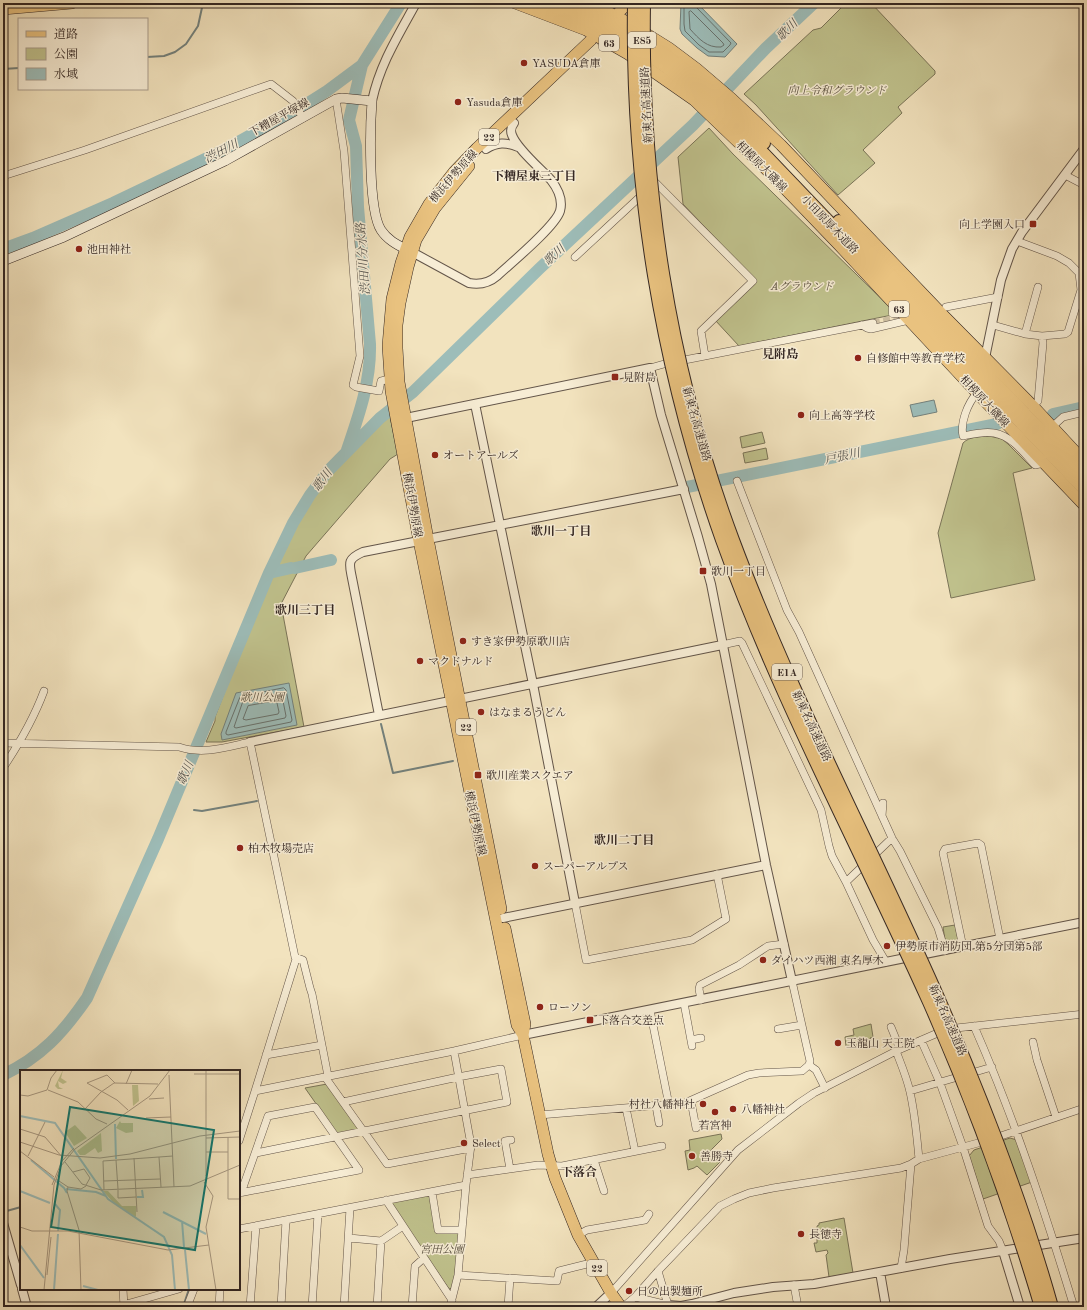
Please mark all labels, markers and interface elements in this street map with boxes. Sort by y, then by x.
water label: 歌川 [774,15,802,43]
legend [18,18,148,90]
text: 道路 [54,27,78,41]
road number: E85 [628,32,656,48]
road number: 63 [599,35,619,51]
text: 公園 [54,48,78,61]
place label: YASUDA倉庫 [532,57,601,70]
marker: YASUDA倉庫 [519,58,529,68]
street label: 新東名高速道路 [638,66,655,144]
text: 水域 [54,67,78,81]
park label: 向上令和グラウンド [788,84,887,97]
street label: 下糟屋平塚線 [247,96,311,139]
place label: Yasuda倉庫 [466,96,523,109]
marker: Yasuda倉庫 [453,97,463,107]
road number: 22 [479,129,499,145]
water label: 渋田川 [202,137,242,165]
street label: 相模原大磯線 [734,138,790,194]
street label: 横浜伊勢原線 [427,147,480,205]
district label: 下糟屋東三丁目 [492,169,576,183]
street label: 小田原厚木道路 [798,192,861,257]
place label: 向上学園入口 [959,218,1025,231]
marker: 向上学園入口 [1028,219,1038,229]
water label: 渋田川分水路 [353,222,372,295]
water label: 歌川 [540,240,569,268]
place label: 池田神社 [87,243,131,256]
marker: 池田神社 [74,244,84,254]
park label: Aグラウンド [769,281,834,293]
road number: 63 [889,301,909,317]
district label: 見附島 [762,347,799,361]
place label: 自修館中等教育学校 [866,352,965,365]
marker: 自修館中等教育学校 [853,353,863,363]
place label: 見附島 [623,371,656,384]
marker: 見附島 [610,372,620,382]
street label: 相模原大磯線 [957,373,1012,430]
street label: 新東名高速道路 [680,385,713,463]
place label: 向上高等学校 [809,409,875,422]
marker: 向上高等学校 [796,410,806,420]
water label: 戸張川 [823,446,863,467]
place label: オートアールズ [443,449,519,462]
marker: オートアールズ [430,450,440,460]
water label: 歌川 [309,465,336,494]
street label: 横浜伊勢原線 [400,471,425,539]
district label: 歌川一丁目 [531,524,591,538]
place label: 歌川一丁目 [711,565,766,578]
marker: 歌川一丁目 [698,566,708,576]
district label: 歌川三丁目 [275,603,335,617]
place label: すき家伊勢原歌川店 [471,635,570,648]
marker: すき家伊勢原歌川店 [458,636,468,646]
marker: マクドナルド [415,656,425,666]
place label: マクドナルド [428,656,493,668]
road number: E1A [772,664,802,680]
street label: 新東名高速道路 [789,689,834,764]
park label: 歌川公園 [240,691,286,704]
marker: はなまるうどん [476,707,486,717]
place label: はなまるうどん [489,707,566,719]
road number: 22 [456,719,476,735]
water label: 歌川 [174,757,197,787]
place label: 歌川産業スクエア [486,769,574,782]
marker: 歌川産業スクエア [473,770,483,780]
street label: 横浜伊勢原線 [462,789,489,857]
district label: 歌川二丁目 [594,833,654,847]
place label: 柏木牧場売店 [248,842,314,855]
marker: 柏木牧場売店 [235,843,245,853]
marker: スーパーアルプス [530,861,540,871]
place label: スーパーアルプス [543,861,628,873]
place label: 伊勢原市消防団 第5分団第5部 [895,940,1043,953]
marker: 伊勢原市消防団 第5分団第5部 [882,941,892,951]
place label: ダイハツ西湘 東名厚木 [771,954,884,967]
marker: ダイハツ西湘 東名厚木 [758,955,768,965]
street label: 新東名高速道路 [926,982,969,1058]
marker: ローソン [535,1002,545,1012]
place label: ローソン [548,1003,592,1014]
place label: 下落合交差点 [598,1014,664,1027]
marker: 下落合交差点 [585,1015,595,1025]
place label: 玉龍山 天王院 [846,1037,915,1050]
marker: 玉龍山 天王院 [833,1038,843,1048]
inset map [20,1070,240,1290]
place label: 村社八幡神社 [629,1098,695,1111]
marker: 村社八幡神社 [698,1099,708,1109]
place label: 八幡神社 [741,1103,785,1116]
marker: 八幡神社 [728,1104,738,1114]
marker: 若宮神 [710,1107,720,1117]
place label: 若宮神 [699,1119,732,1132]
marker: Select [459,1138,469,1148]
place label: Select [472,1139,501,1150]
place label: 善勝寺 [700,1150,733,1163]
marker: 善勝寺 [687,1151,697,1161]
district label: 下落合 [561,1165,597,1179]
place label: 長徳寺 [809,1228,842,1241]
marker: 長徳寺 [796,1229,806,1239]
park label: 宮田公園 [420,1243,466,1256]
road number: 22 [587,1260,607,1276]
place label: 日の出製麺所 [637,1285,703,1298]
marker: 日の出製麺所 [624,1286,634,1296]

